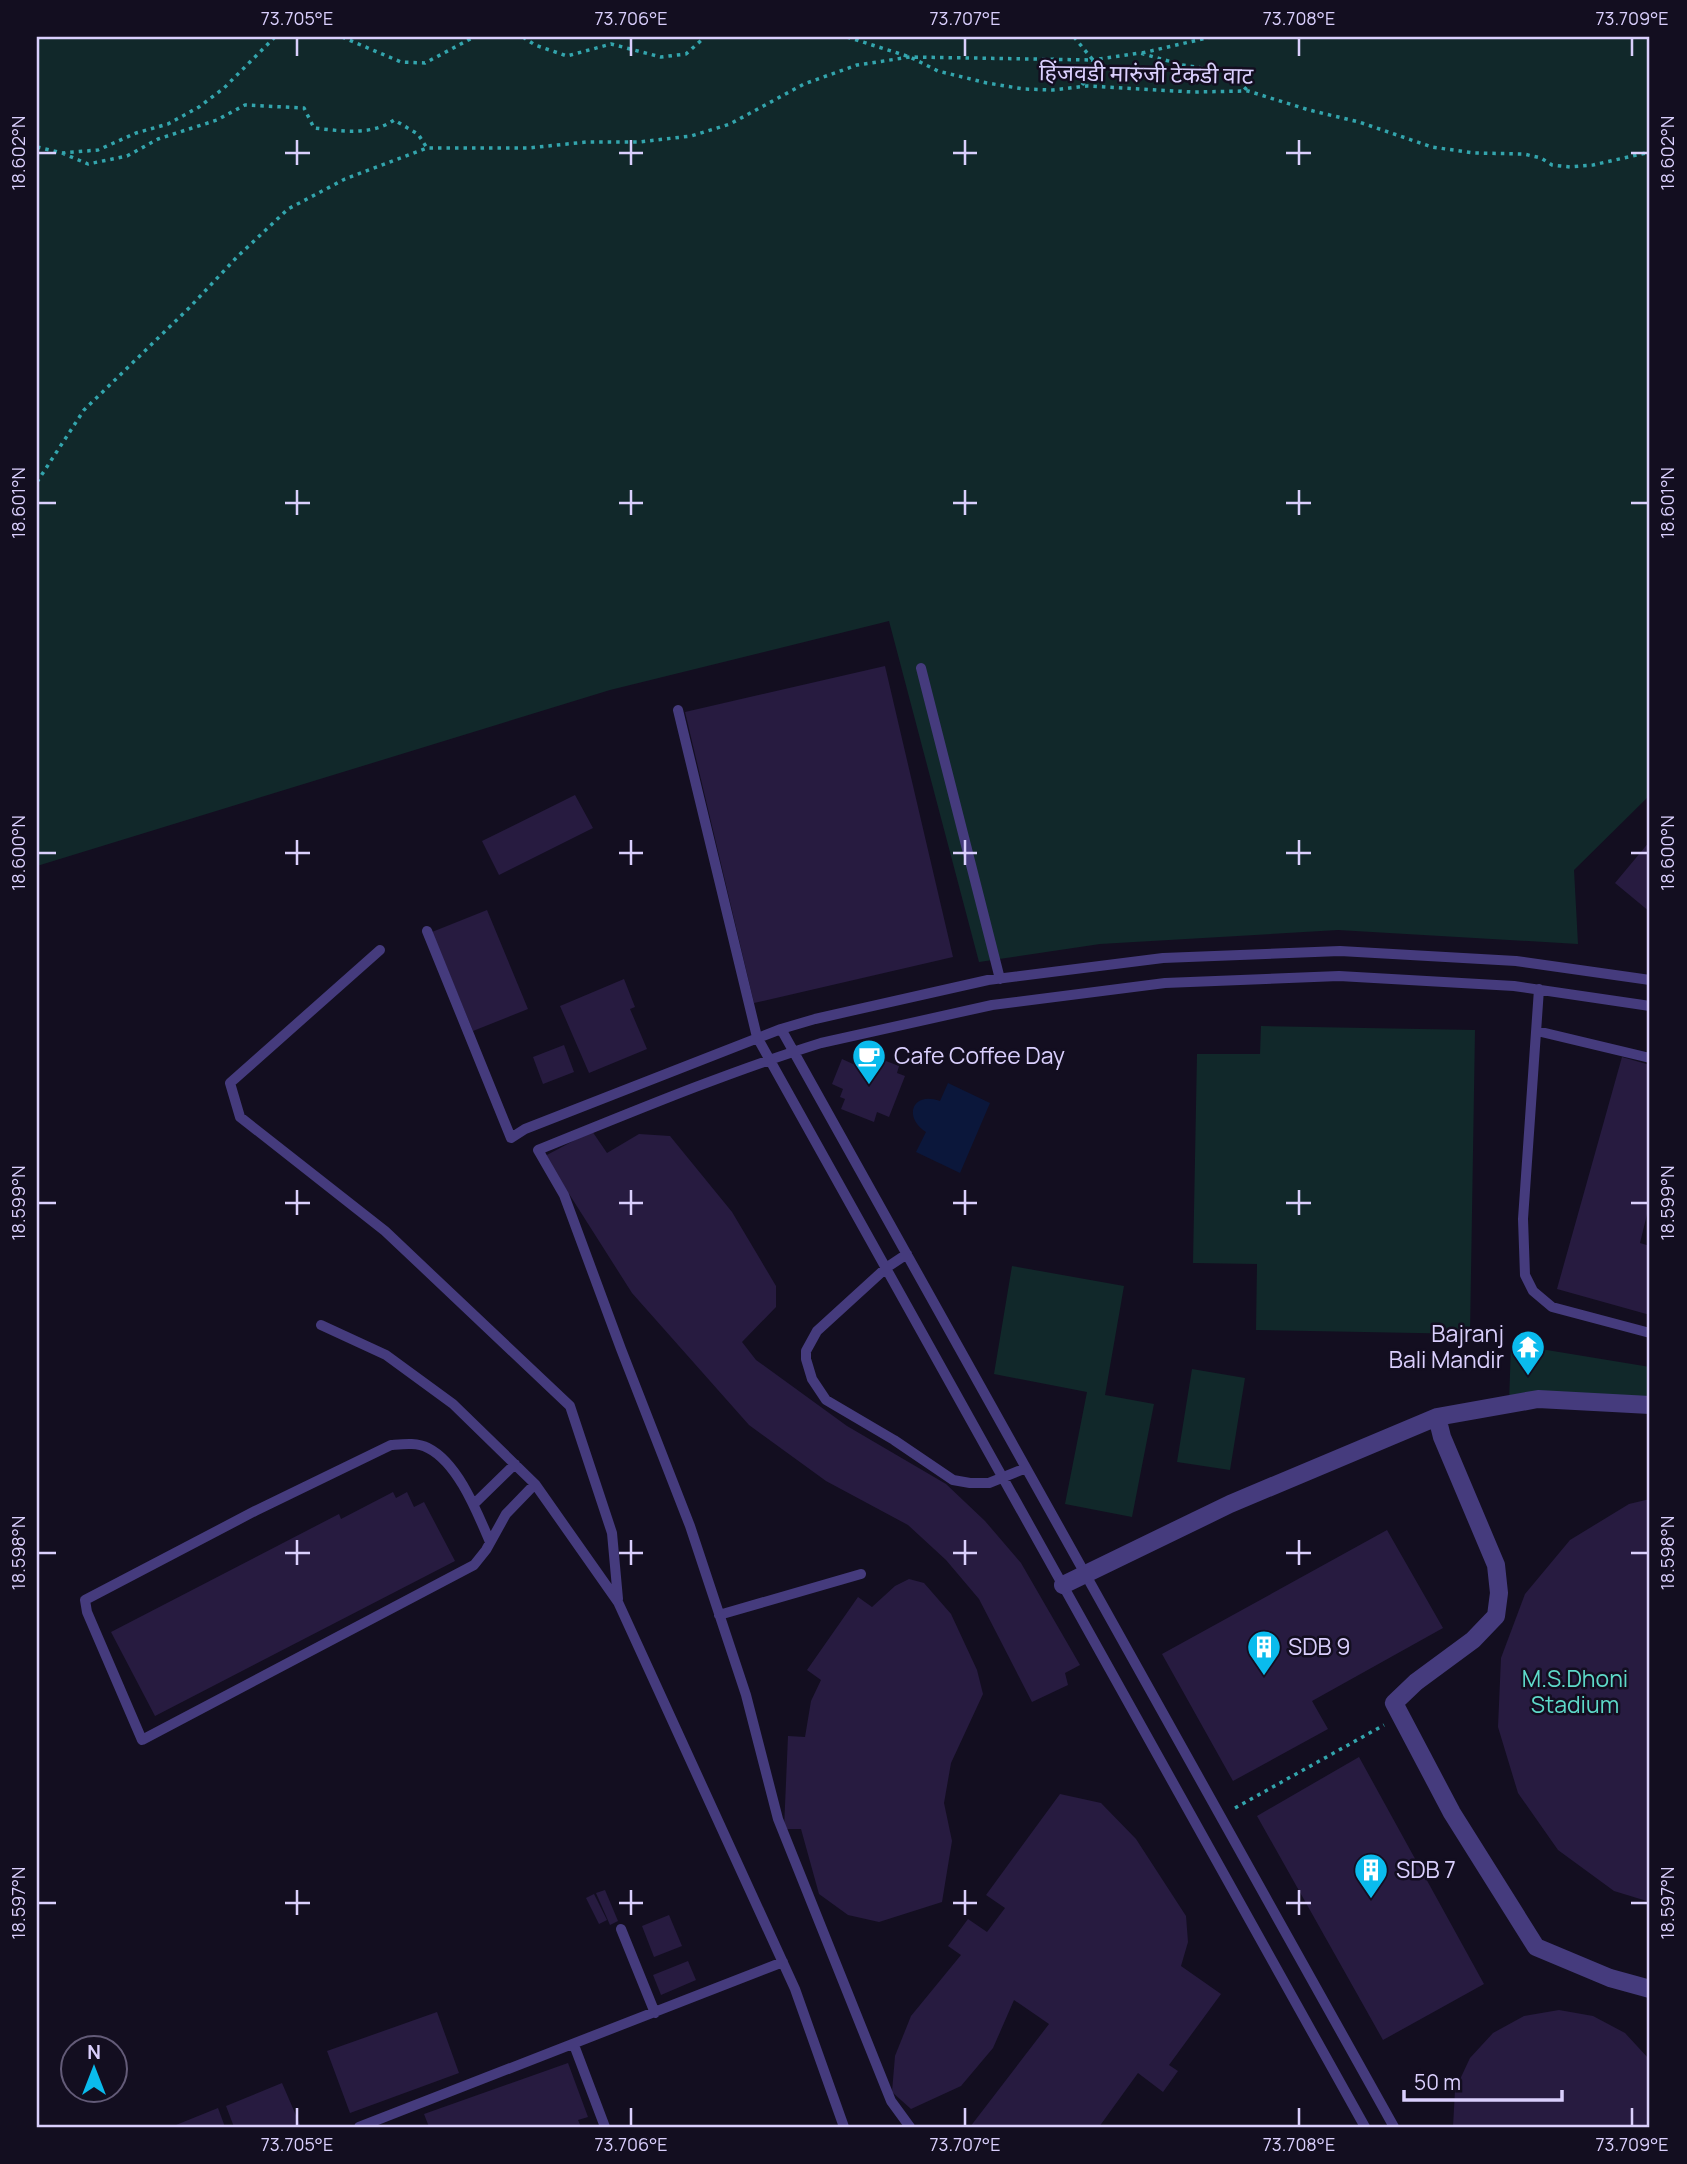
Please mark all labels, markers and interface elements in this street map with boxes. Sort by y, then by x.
text: 73.705°E [261,6,333,30]
text: 73.706°E [594,6,668,30]
text: 73.707°E [930,6,1000,30]
text: 73.708°E [1263,6,1335,30]
text: 73.709°E [1595,6,1669,30]
street label: हिंजवडी मारुंजी टेकडी वाट [1039,55,1254,91]
text: 18.602°N [6,116,30,190]
text: 18.602°N [1655,116,1679,190]
text: 18.601°N [6,467,30,539]
text: 18.601°N [1655,467,1679,539]
text: 18.600°N [6,815,30,891]
text: 18.600°N [1655,815,1679,891]
cafe icon: Cafe Coffee Day [850,1037,888,1086]
place label: Cafe Coffee Day [894,1039,1065,1071]
text: 18.599°N [6,1165,30,1241]
text: 18.599°N [1655,1165,1679,1241]
place label: Bajranj Bali Mandir [1389,1317,1504,1375]
temple icon: Bajranj Bali Mandir [1509,1328,1547,1377]
text: 18.598°N [6,1516,30,1590]
text: 18.598°N [1655,1516,1679,1590]
building icon: SDB 9 [1245,1628,1283,1677]
place label: SDB 9 [1288,1630,1351,1662]
park label: M.S.Dhoni Stadium [1522,1662,1628,1720]
building icon: SDB 7 [1352,1851,1390,1900]
place label: SDB 7 [1396,1853,1456,1885]
text: 18.597°N [6,1867,30,1939]
text: 18.597°N [1655,1867,1679,1939]
north arrow [60,2035,130,2104]
text: N [87,2039,101,2065]
scale bar [1404,2059,1561,2103]
text: 50 m [1414,2068,1461,2096]
text: 73.705°E [261,2132,333,2156]
text: 73.706°E [594,2132,668,2156]
text: 73.707°E [930,2132,1000,2156]
text: 73.708°E [1263,2132,1335,2156]
text: 73.709°E [1595,2132,1669,2156]

